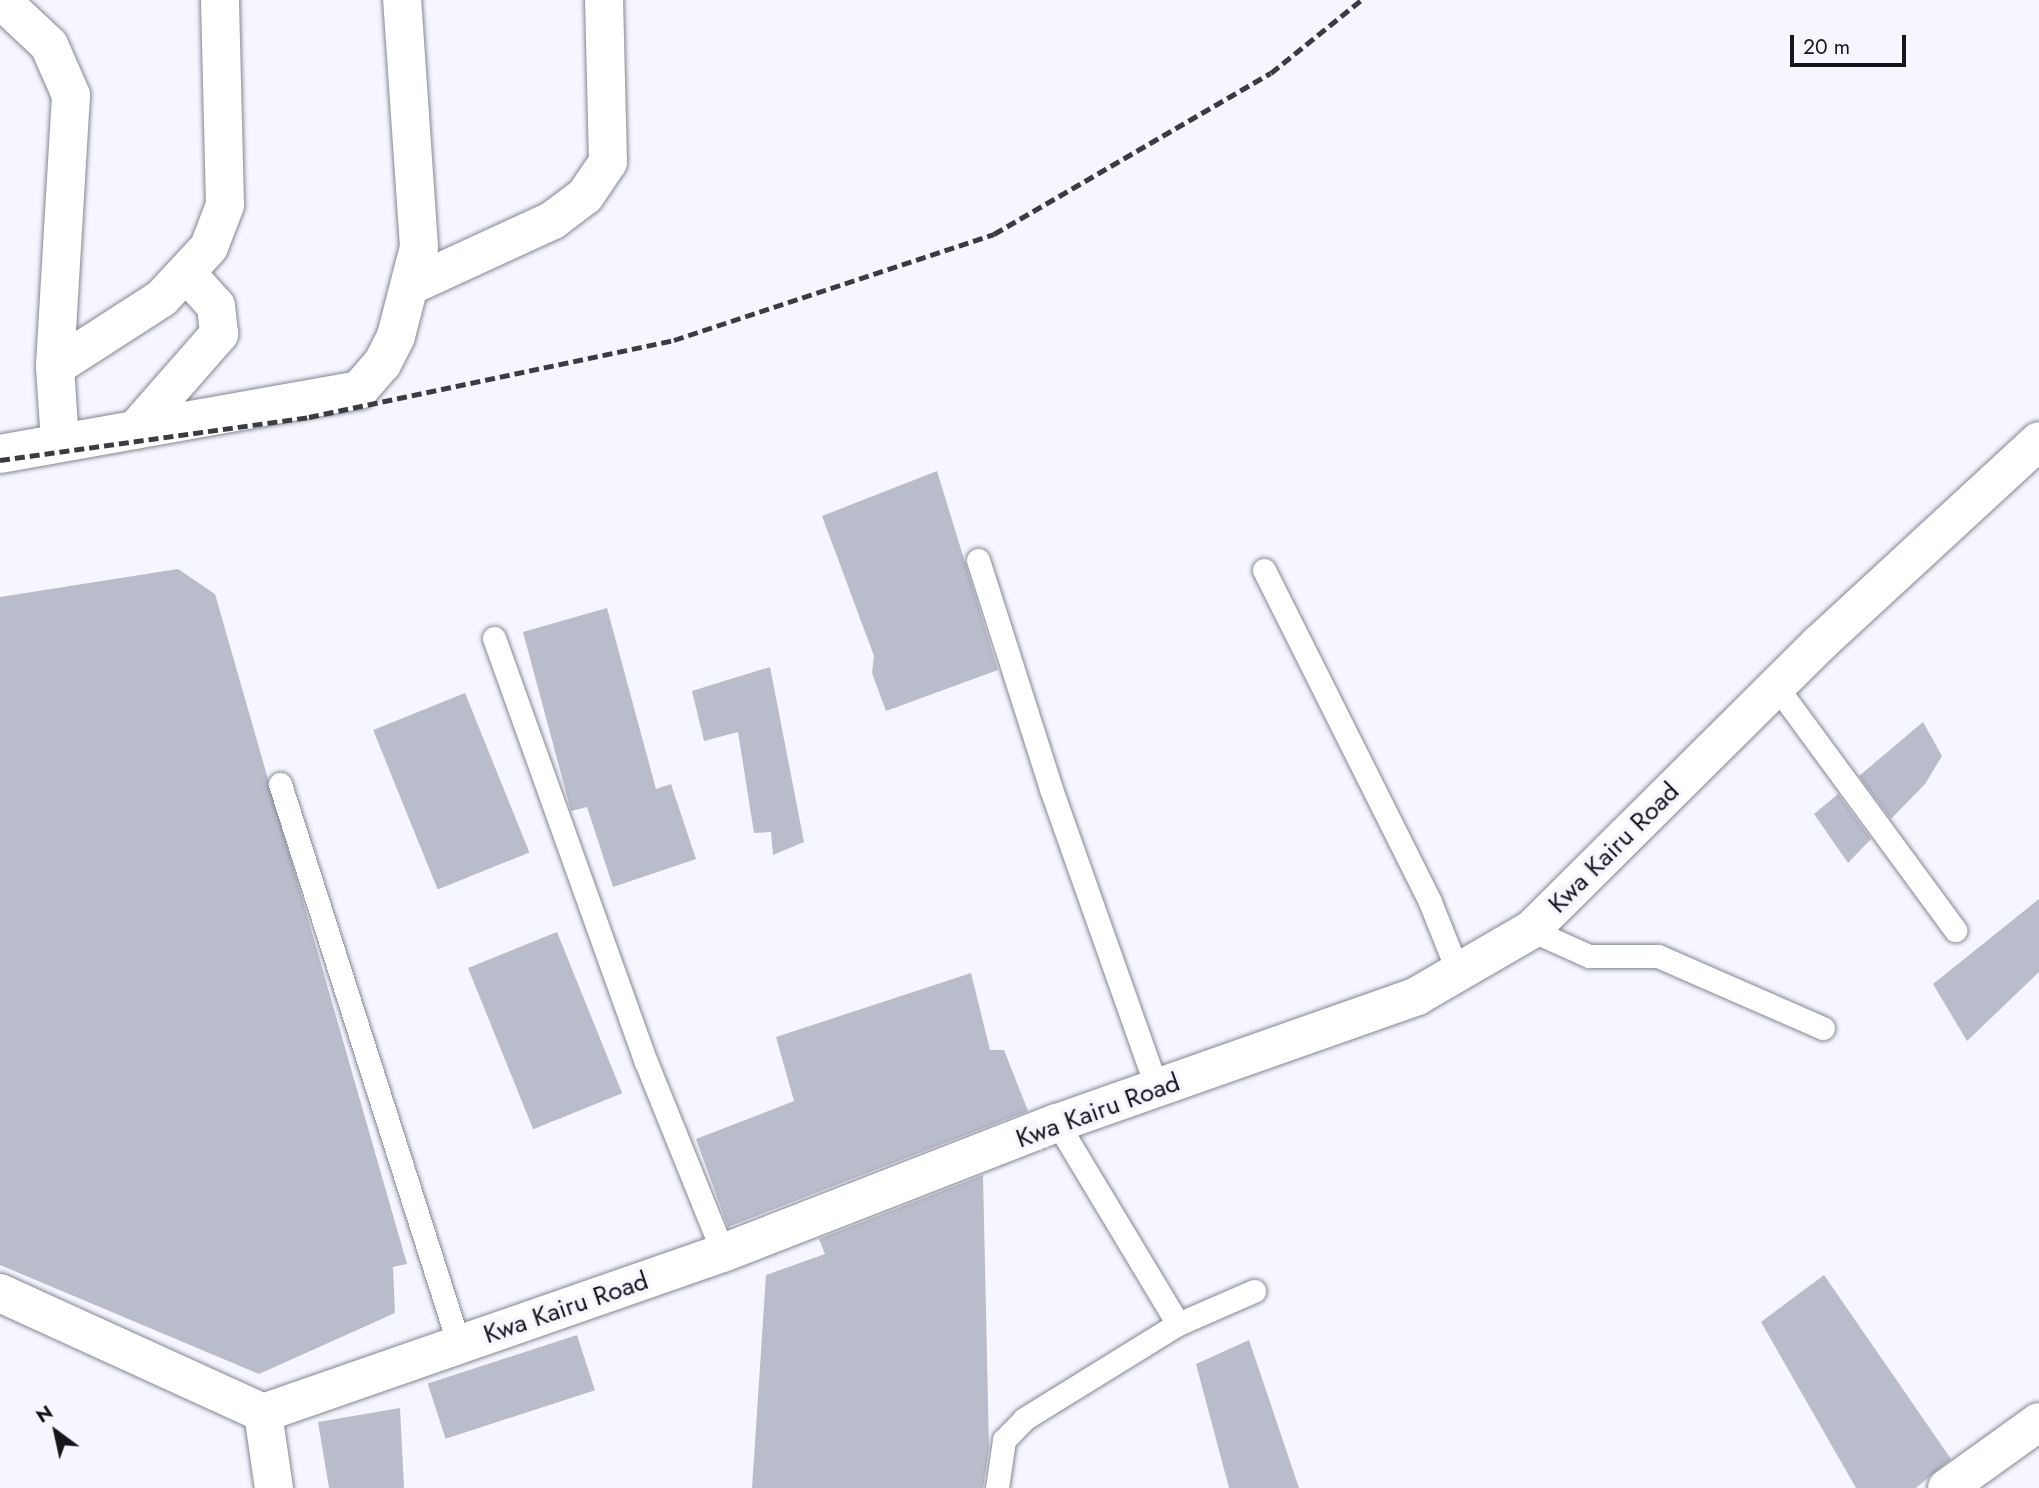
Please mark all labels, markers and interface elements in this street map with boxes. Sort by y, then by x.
scale bar [1794,21,1910,65]
text: 20 m [1803,32,1850,62]
street label: Kwa Kairu Road [1542,776,1686,920]
street label: Kwa Kairu Road [1012,1067,1184,1155]
street label: Kwa Kairu Road [480,1265,652,1351]
north arrow [21,1397,91,1467]
text: N [31,1399,58,1429]

